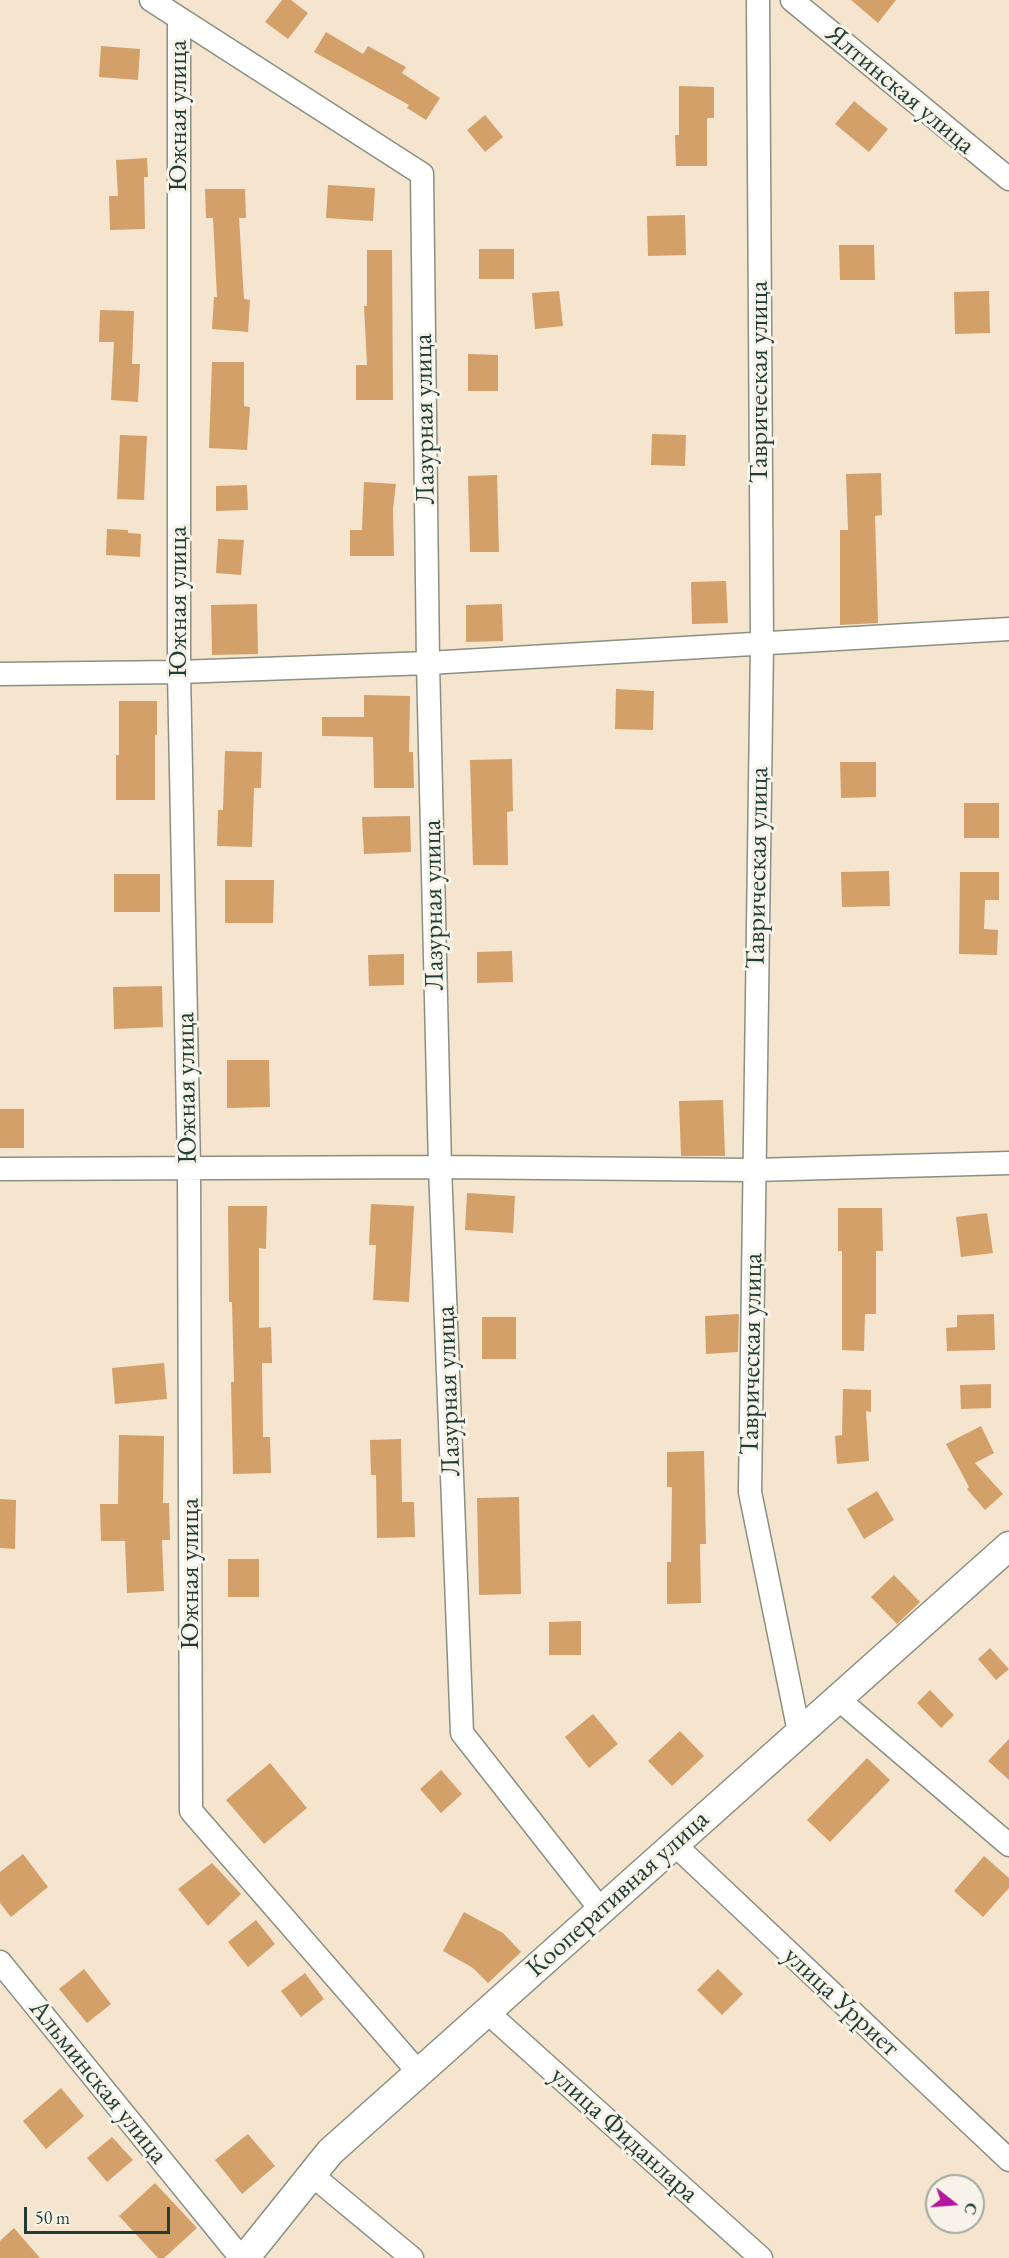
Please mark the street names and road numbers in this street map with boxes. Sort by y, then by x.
street label: Ялтинская улица [819,18,981,162]
street label: Южная улица [163,40,195,192]
street label: Таврическая улица [744,281,776,483]
street label: Лазурная улица [407,333,443,505]
street label: Южная улица [163,526,195,678]
street label: Таврическая улица [740,766,776,970]
street label: Лазурная улица [416,819,452,991]
street label: Южная улица [169,1012,205,1164]
street label: Таврическая улица [734,1252,770,1456]
street label: Лазурная улица [430,1305,468,1477]
street label: Южная улица [175,1498,207,1650]
street label: Кооперативная улица [520,1803,716,1985]
street label: улица Урриет [776,1940,906,2064]
street label: Альминская улица [22,1993,174,2171]
street label: улица Фиданлара [543,2060,705,2210]

